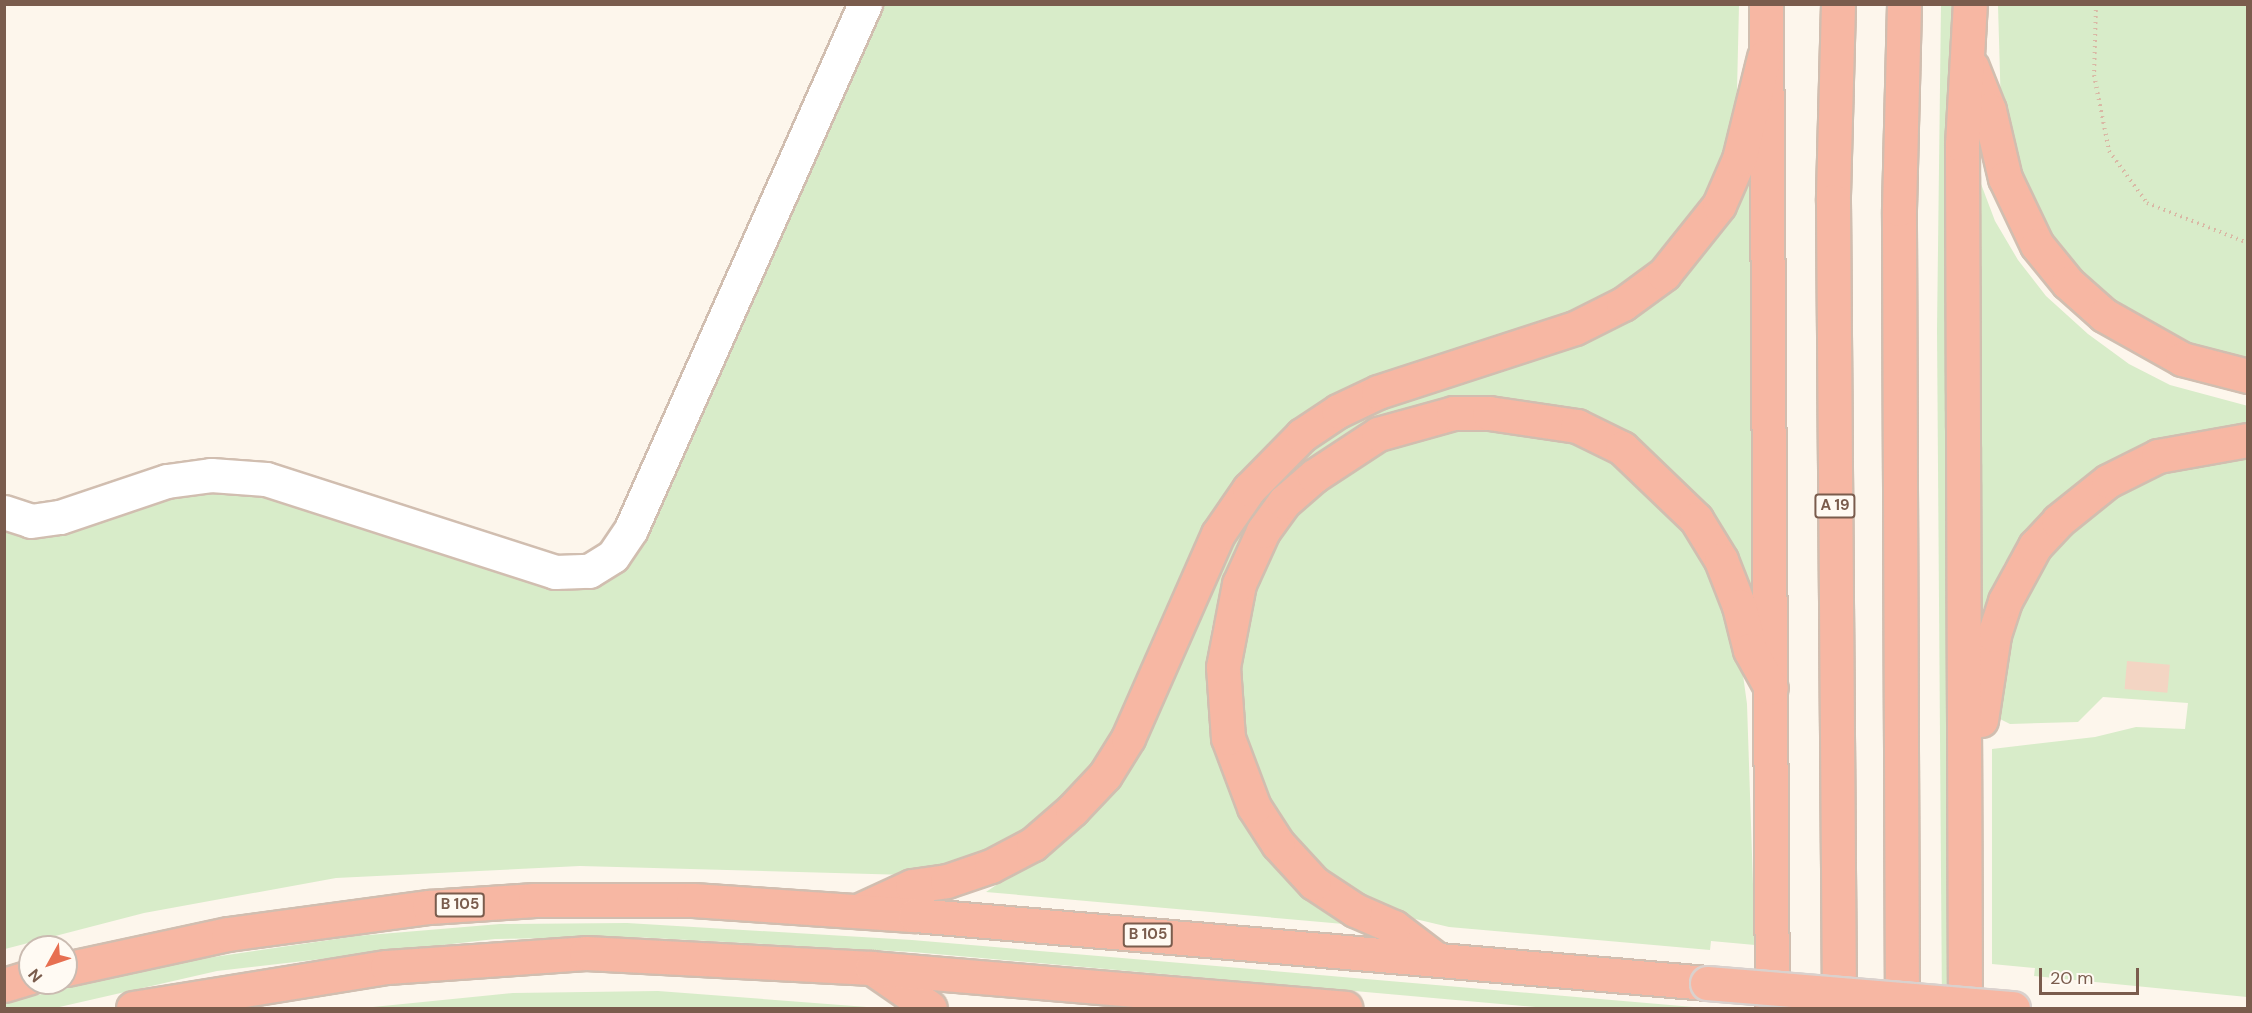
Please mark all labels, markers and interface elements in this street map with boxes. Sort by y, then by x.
road number: A 19 [1814,494,1856,518]
road number: B 105 [434,893,486,917]
road number: B 105 [1122,923,1174,947]
north arrow [18,935,78,995]
scale bar [2042,956,2142,994]
text: N [24,964,47,987]
text: 20 m [2050,966,2093,990]

